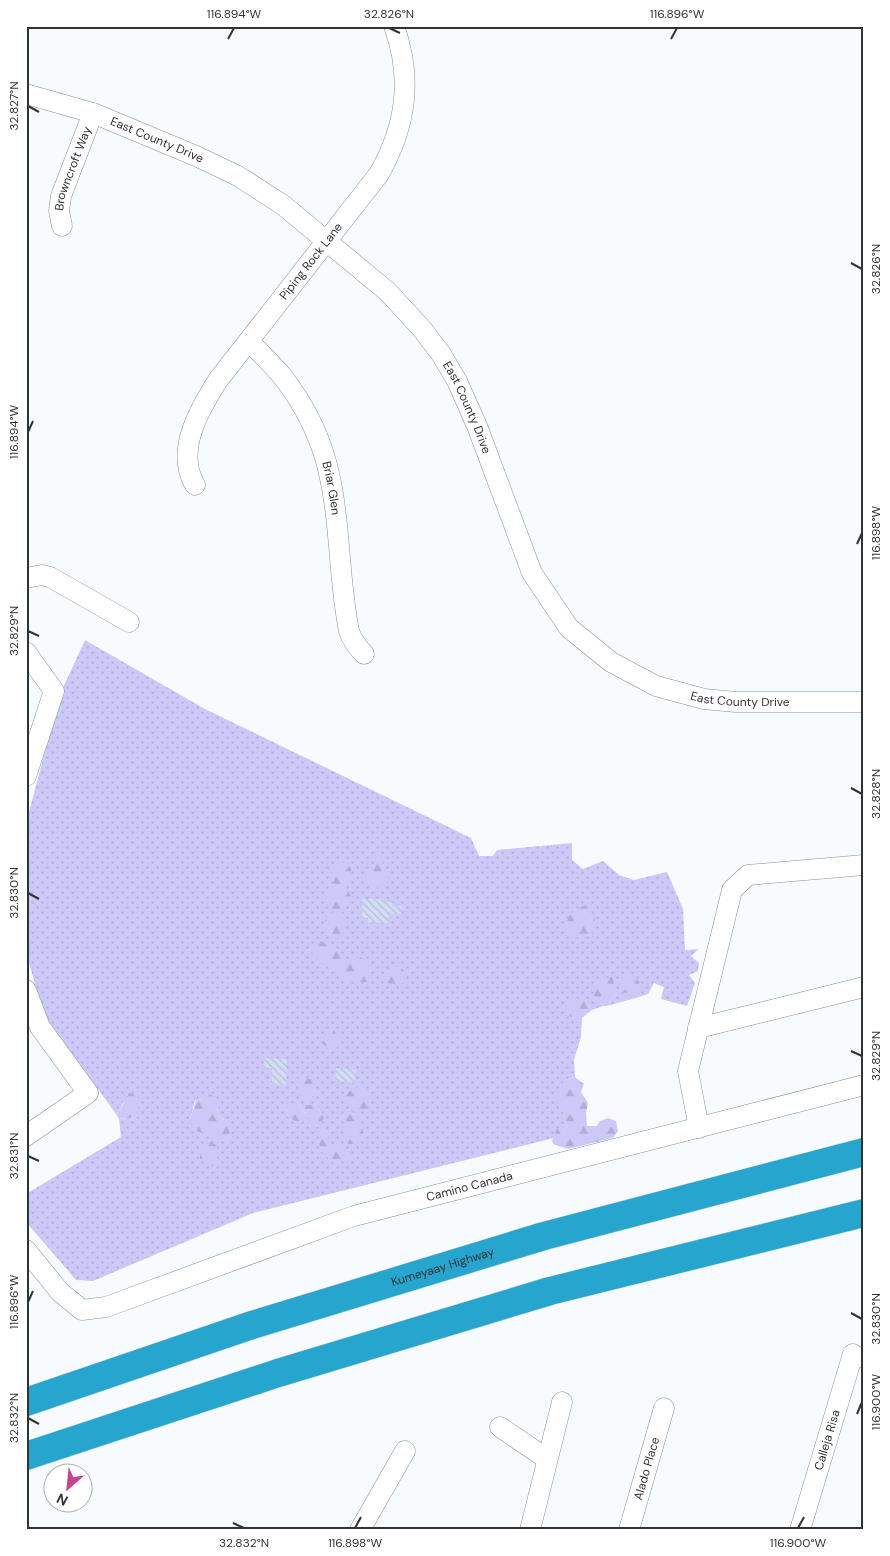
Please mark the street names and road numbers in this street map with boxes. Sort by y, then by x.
street label: East County Drive [108,113,206,167]
street label: Browncroft Way [51,124,95,212]
street label: Piping Rock Lane [276,219,346,303]
street label: East County Drive [439,358,495,456]
street label: Briar Glen [318,459,344,516]
street label: East County Drive [689,688,790,710]
street label: Camino Canada [425,1168,514,1205]
street label: Kumeyaay Highway [389,1244,496,1290]
street label: Calleja Risa [810,1408,844,1472]
street label: Alado Place [630,1435,663,1502]

